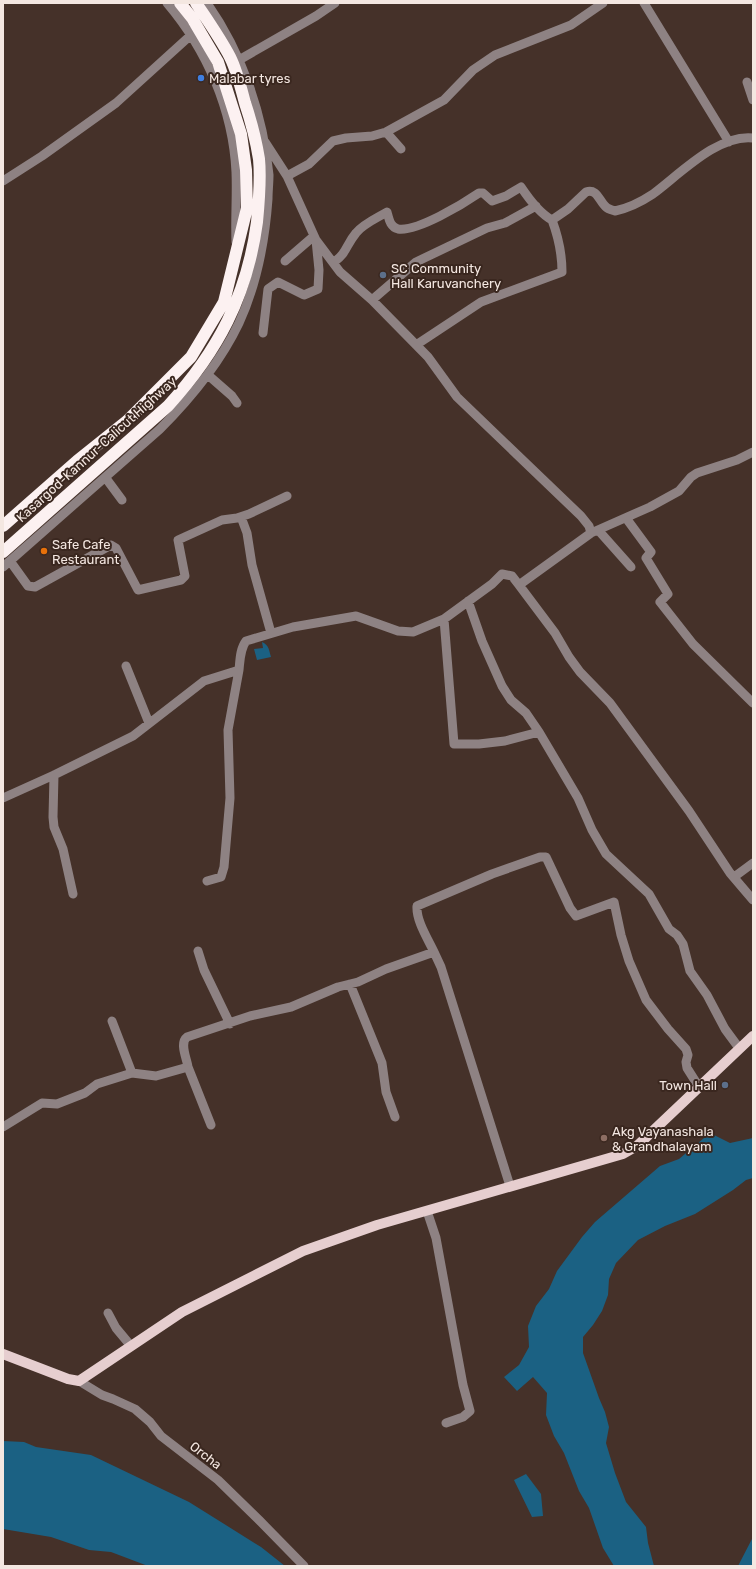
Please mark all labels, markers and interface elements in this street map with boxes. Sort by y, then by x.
place label: Malabar tyres [209,71,291,86]
marker: Malabar tyres [196,73,206,83]
place label: SC Community Hall Karuvanchery [391,261,501,291]
marker: SC Community Hall Karuvanchery [378,270,388,280]
street label: Kasargod-Kannur-Calicut Highway [13,374,180,526]
place label: Safe Cafe Restaurant [52,537,119,567]
marker: Safe Cafe Restaurant [39,546,49,556]
place label: Town Hall [659,1078,717,1093]
marker: Town Hall [720,1080,730,1090]
place label: Akg Vayanashala & Grandhalayam [612,1124,714,1154]
marker: Akg Vayanashala & Grandhalayam [599,1133,609,1143]
street label: Orcha [187,1438,224,1472]

